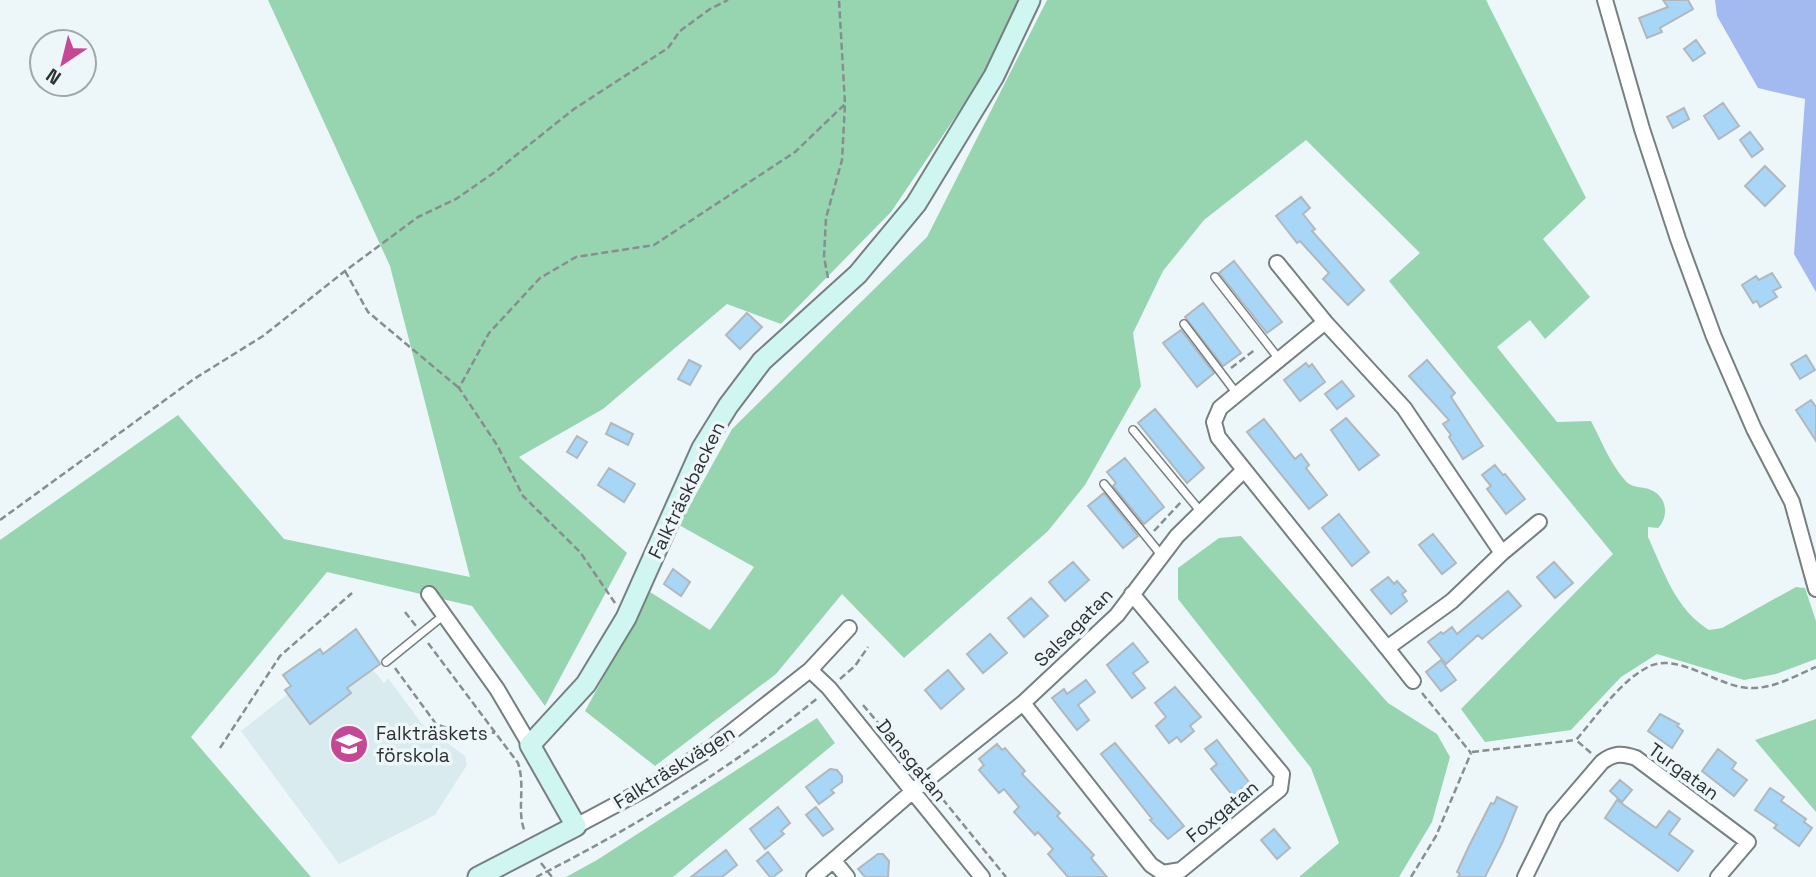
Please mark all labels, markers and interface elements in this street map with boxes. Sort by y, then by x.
north arrow [28,28,98,98]
text: N [41,63,66,90]
street label: Falkträskbacken [642,418,730,563]
street label: Salsagatan [1029,583,1118,672]
street label: Dansgatan [871,714,952,807]
street label: Falkträskvägen [609,720,740,815]
place label: Falkträskets förskola [376,721,488,768]
school or university icon: Falkträskets förskola [328,723,370,765]
street label: Turgatan [1643,737,1724,806]
street label: Foxgatan [1181,775,1263,848]

